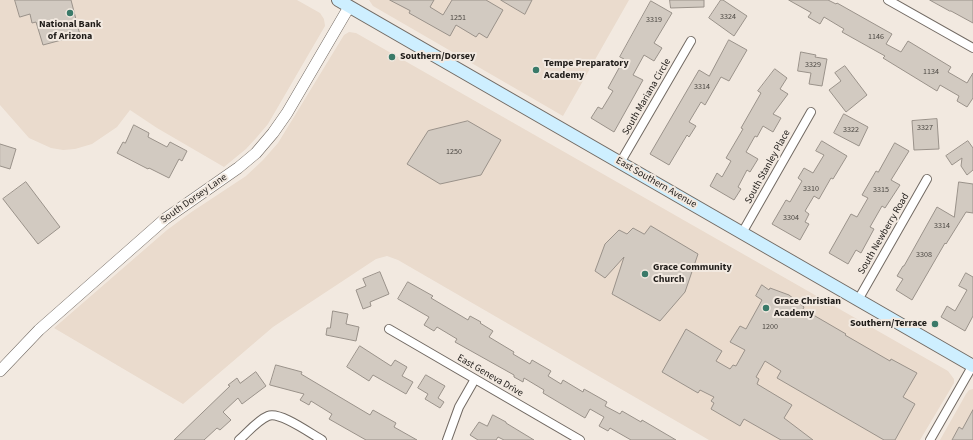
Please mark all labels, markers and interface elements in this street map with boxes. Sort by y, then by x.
marker: National Bank of Arizona [65,8,75,18]
house number: 3324 [720,12,736,22]
house number: 1251 [450,13,466,23]
house number: 3319 [646,15,662,25]
place label: National Bank of Arizona [39,19,101,42]
house number: 1146 [868,32,884,42]
place label: Southern/Dorsey [400,51,475,63]
marker: Southern/Dorsey [387,52,397,62]
street label: South Mariana Circle [620,57,674,137]
place label: Tempe Preparatory Academy [544,58,629,82]
house number: 3329 [805,60,821,70]
marker: Tempe Preparatory Academy [531,65,541,75]
house number: 1134 [923,67,939,77]
house number: 3314 [694,82,710,92]
house number: 3327 [917,123,933,133]
house number: 3322 [843,125,859,135]
street label: South Stanley Place [743,128,793,206]
house number: 1250 [446,147,462,157]
street label: East Southern Avenue [613,155,699,211]
street label: South Dorsey Lane [159,172,229,226]
house number: 3310 [803,184,819,194]
house number: 3315 [873,185,889,195]
street label: South Newberry Road [856,191,912,277]
house number: 3304 [783,213,799,223]
house number: 3314 [934,221,950,231]
house number: 3308 [916,250,932,260]
place label: Grace Community Church [653,262,732,286]
marker: Grace Community Church [640,269,650,279]
place label: Grace Christian Academy [774,296,841,320]
marker: Grace Christian Academy [761,303,771,313]
place label: Southern/Terrace [850,318,927,330]
marker: Southern/Terrace [930,319,940,329]
house number: 1200 [762,322,778,332]
street label: East Geneva Drive [455,352,525,400]

